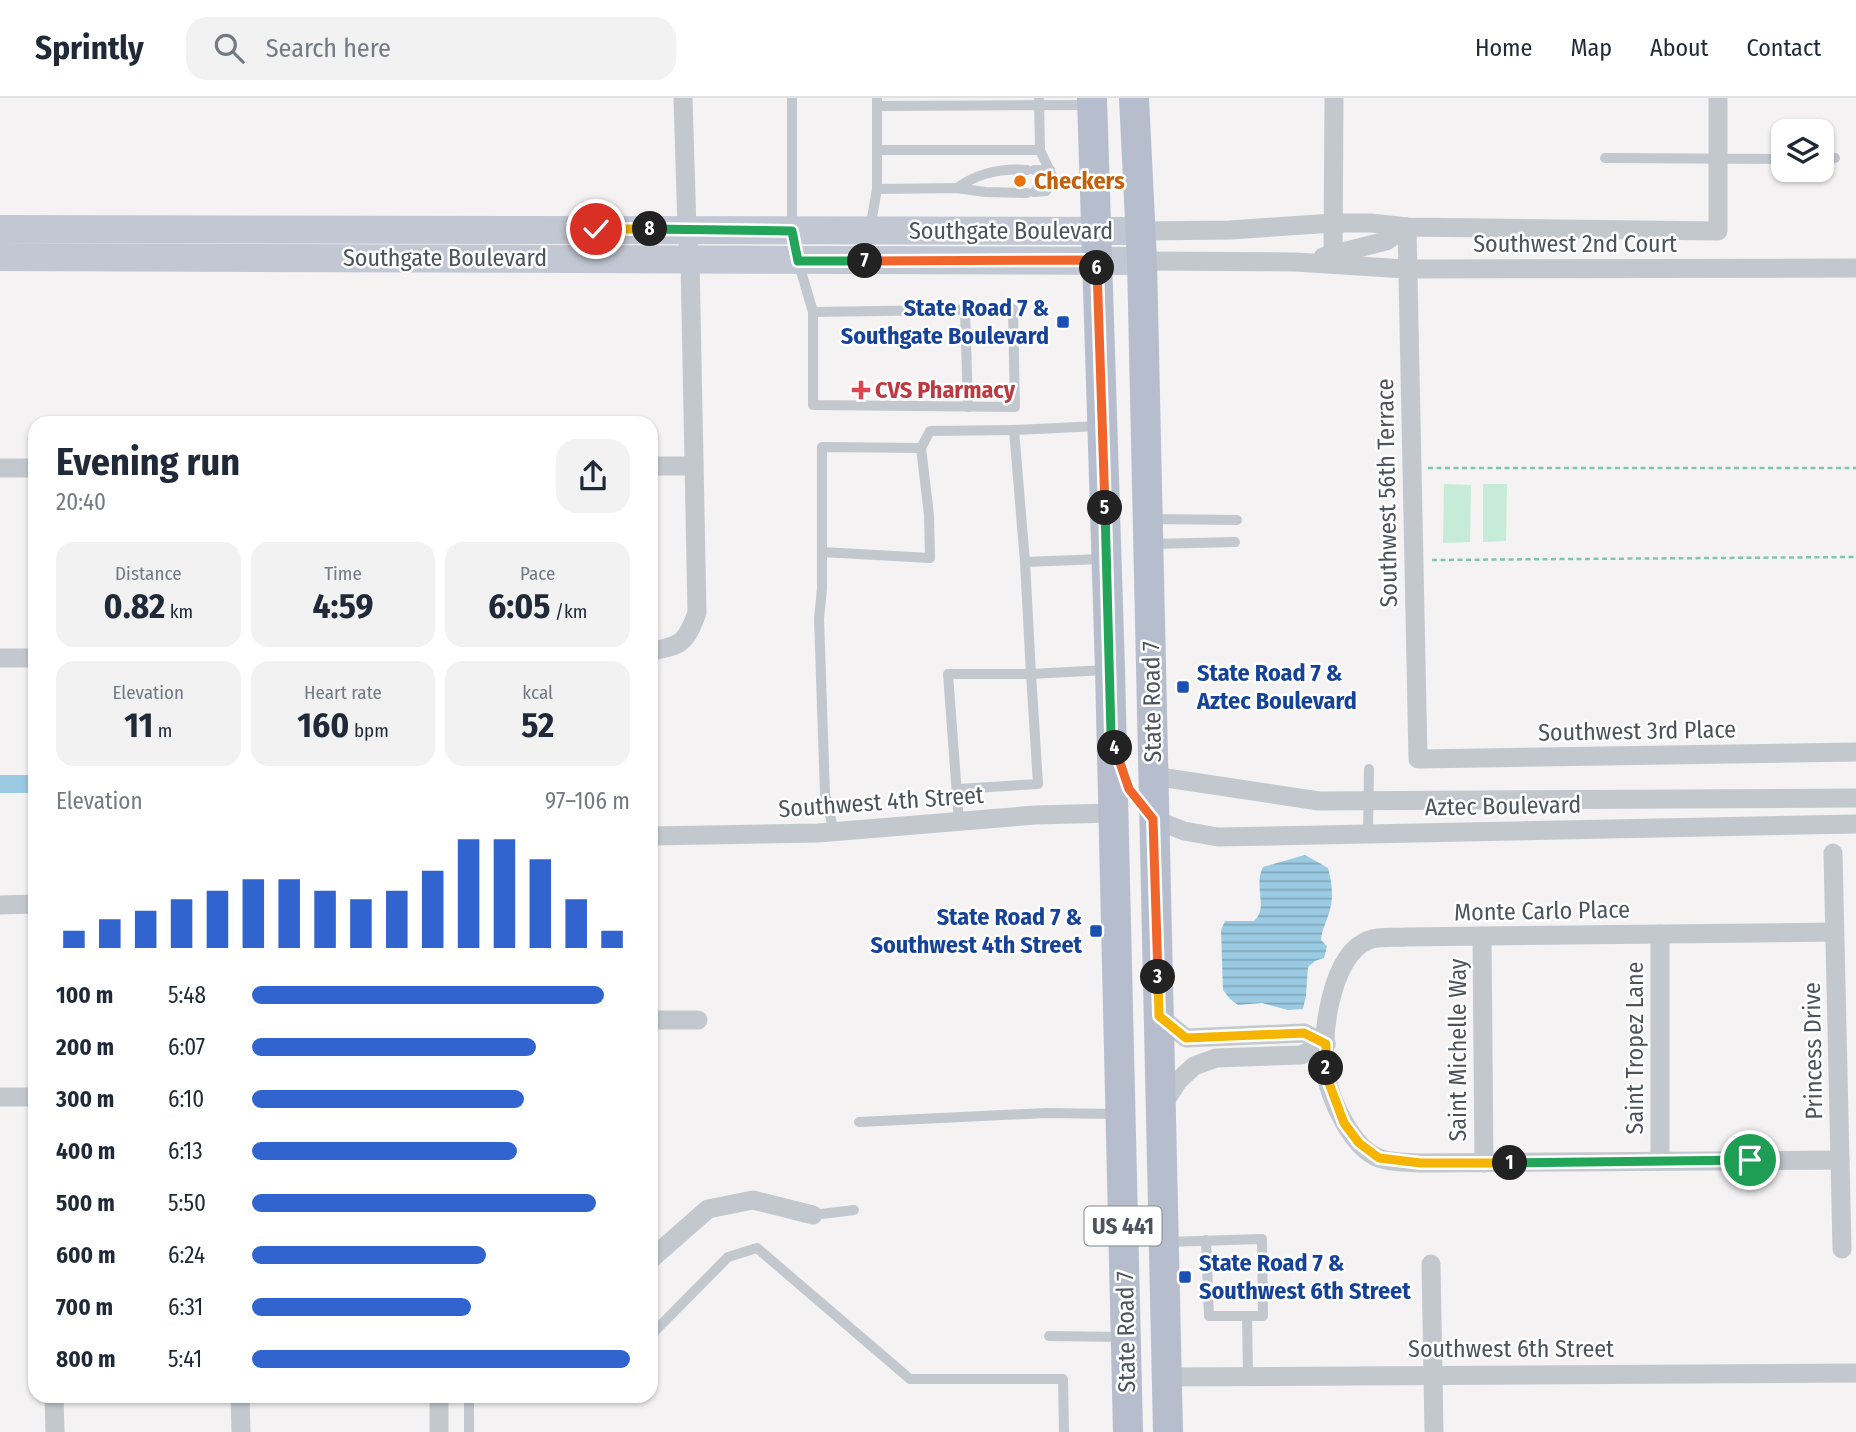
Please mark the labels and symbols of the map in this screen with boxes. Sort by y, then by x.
place label: Checkers [1034,167,1125,195]
marker: Checkers [1012,173,1028,189]
pin [566,199,626,259]
pin: 8 [632,212,668,246]
street label: Southgate Boulevard [909,217,1113,245]
street label: Southwest 2nd Court [1473,230,1677,258]
street label: Southgate Boulevard [343,244,547,272]
pin: 7 [848,244,882,278]
pin: 6 [1080,250,1114,286]
place label: State Road 7 & Southgate Boulevard [841,294,1049,350]
marker: State Road 7 & Southgate Boulevard [1055,314,1071,330]
place label: CVS Pharmacy [875,376,1016,404]
street label: Southwest 56th Terrace [1371,378,1403,608]
marker: CVS Pharmacy [853,382,869,398]
pin: 5 [1088,490,1122,526]
street label: State Road 7 [1137,641,1167,763]
place label: State Road 7 & Aztec Boulevard [1196,659,1357,715]
marker: State Road 7 & Aztec Boulevard [1175,679,1191,695]
street label: Southwest 3rd Place [1538,715,1736,747]
pin: 4 [1098,730,1132,766]
street label: Southwest 4th Street [777,781,985,823]
street label: Aztec Boulevard [1425,791,1581,821]
street label: Monte Carlo Place [1454,895,1630,927]
place label: State Road 7 & Southwest 4th Street [870,903,1083,959]
marker: State Road 7 & Southwest 4th Street [1088,923,1104,939]
street label: Saint Michelle Way [1444,958,1472,1142]
pin: 3 [1140,960,1176,994]
street label: Saint Tropez Lane [1621,962,1649,1134]
street label: Princess Drive [1798,982,1828,1120]
pin: 2 [1308,1051,1344,1086]
pin [1720,1130,1780,1190]
pin: 1 [1492,1146,1528,1180]
road number: US 441 [1084,1206,1162,1246]
place label: State Road 7 & Southwest 6th Street [1199,1249,1411,1305]
marker: State Road 7 & Southwest 6th Street [1177,1269,1193,1285]
street label: State Road 7 [1111,1271,1141,1393]
street label: Southwest 6th Street [1408,1335,1614,1363]

